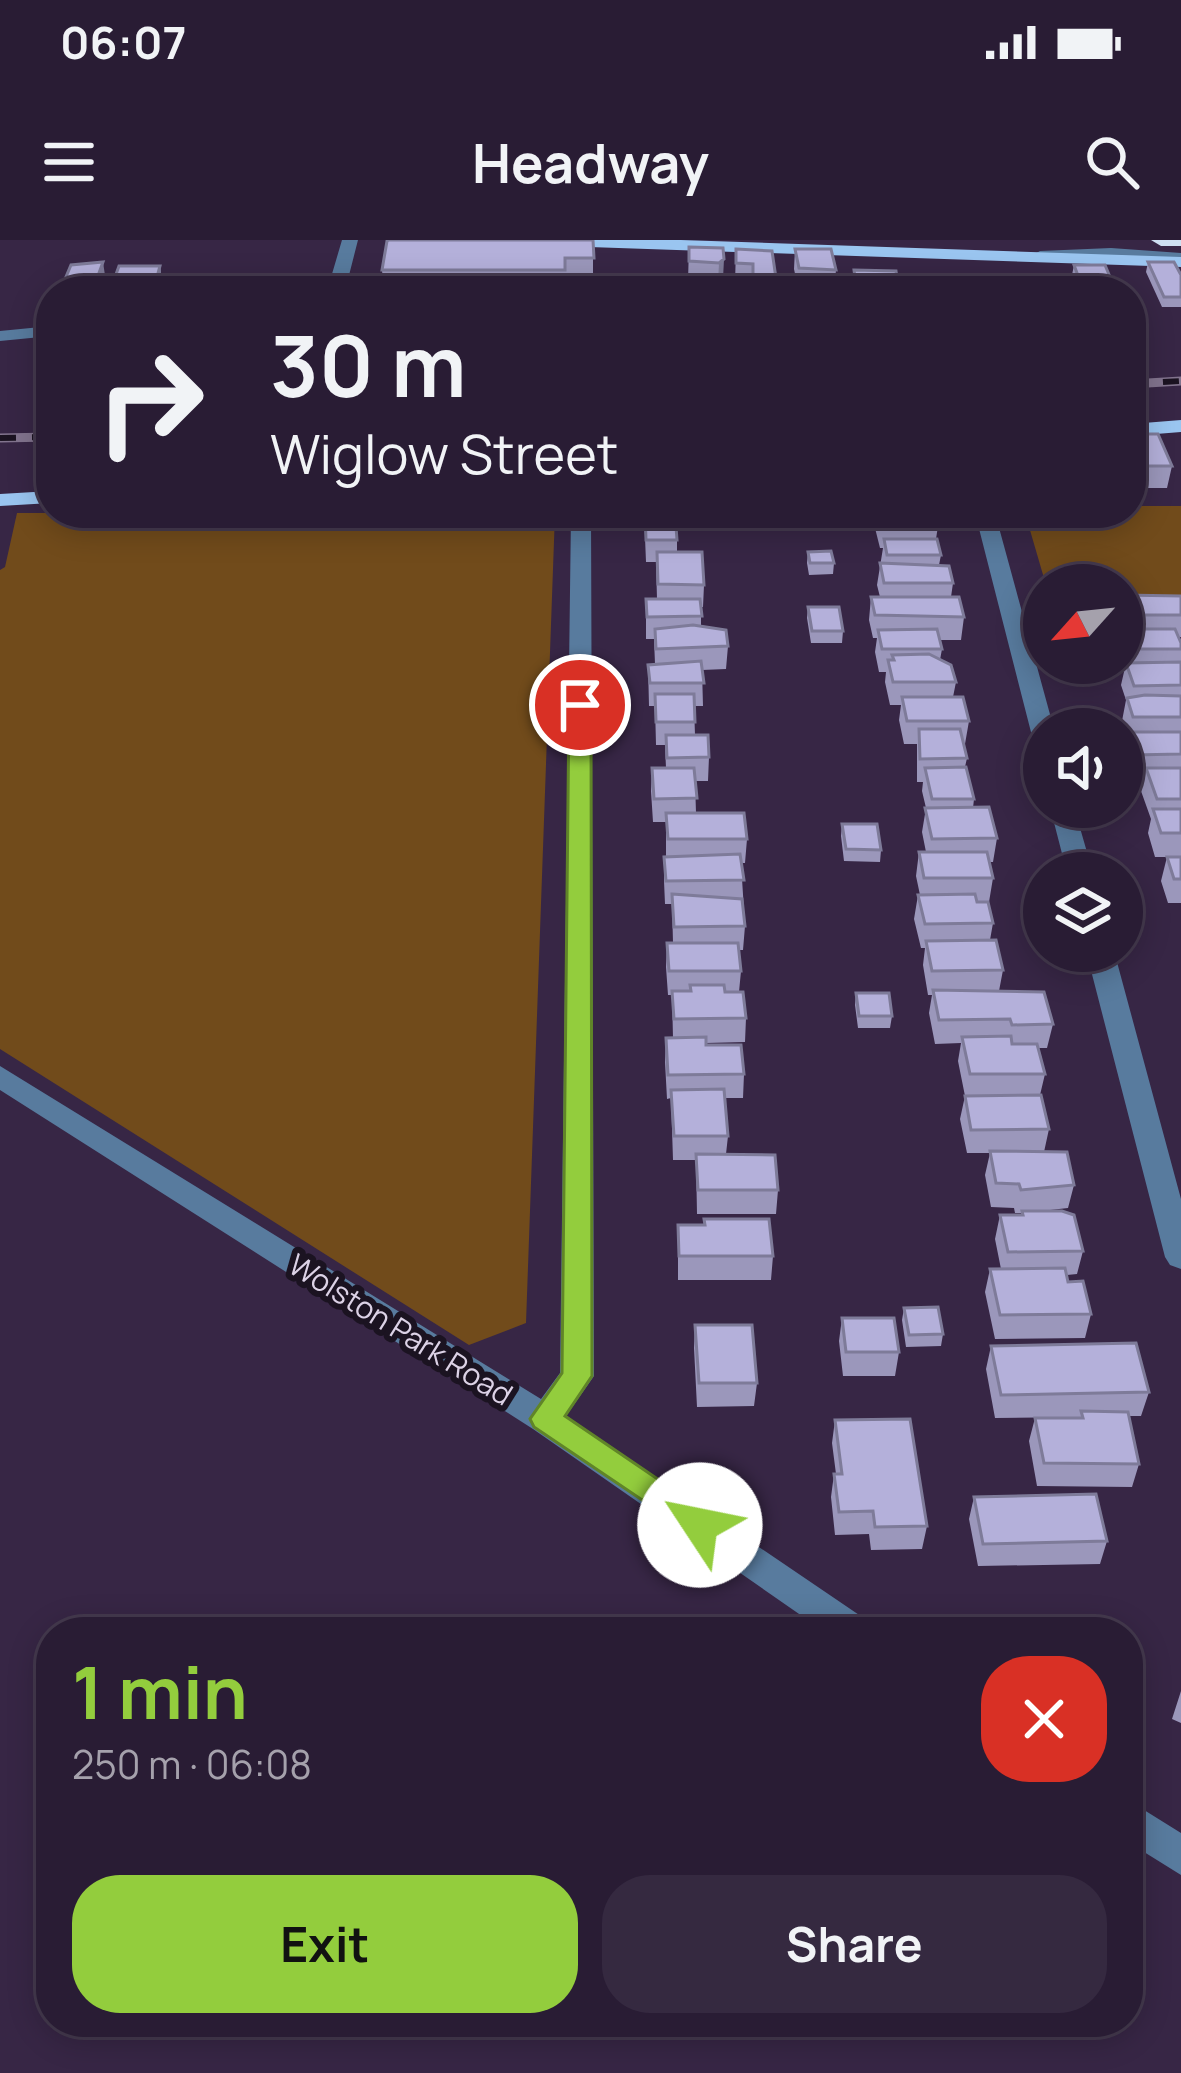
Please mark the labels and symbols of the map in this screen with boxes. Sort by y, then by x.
north arrow [1023,564,1143,684]
pin [529,654,631,756]
street label: Wolston Park Road [281,1244,521,1414]
position arrow [637,1462,763,1588]

